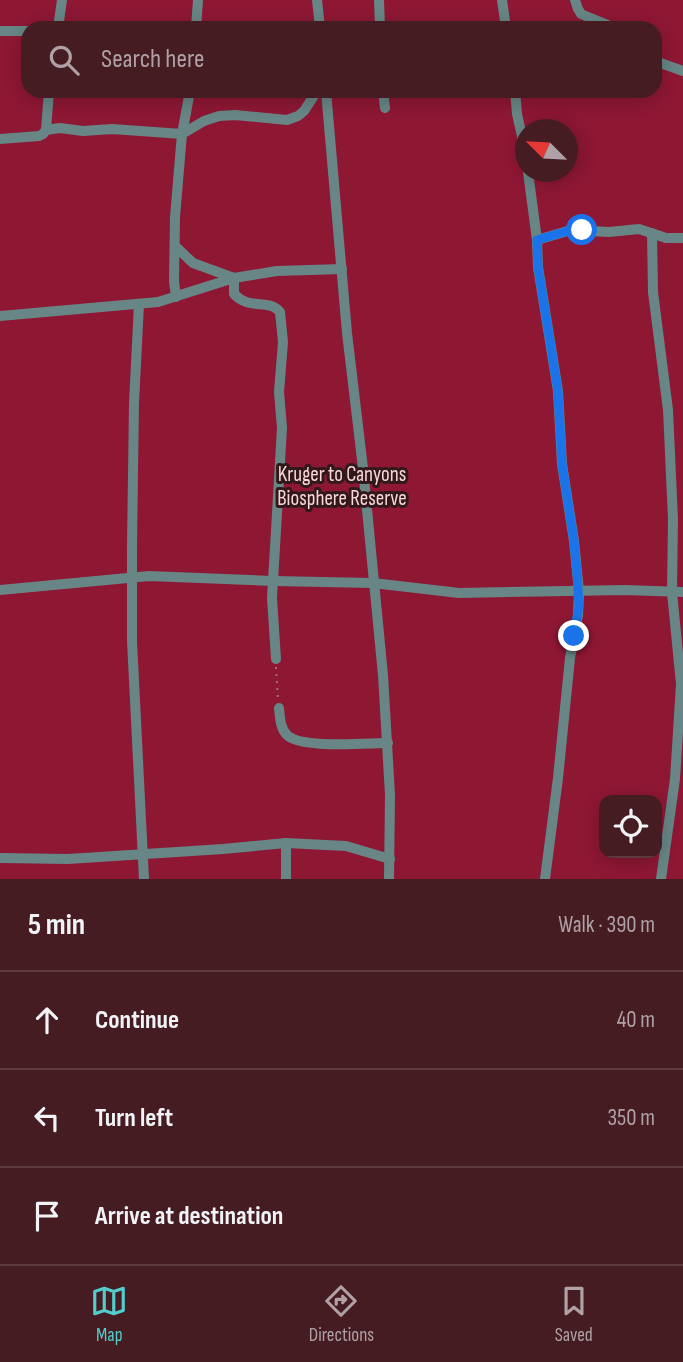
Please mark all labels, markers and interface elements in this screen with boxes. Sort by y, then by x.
search box [21,21,662,98]
icon: search [45,41,83,79]
text: Search here [101,44,204,75]
north arrow [515,119,578,182]
route start [566,214,597,245]
park label: Kruger to Canyons Biosphere Reserve [277,462,407,511]
route end [558,620,589,651]
map controls [599,795,662,858]
button: locate [599,795,662,858]
text: 5 min [28,907,85,943]
text: Walk · 390 m [558,911,655,939]
icon: ahead [28,1001,66,1039]
text: Continue [95,1005,179,1036]
text: 40 m [617,1006,655,1034]
icon: left [28,1099,66,1137]
text: Turn left [95,1103,173,1134]
text: 350 m [607,1104,655,1132]
icon: arrive [28,1197,66,1235]
text: Arrive at destination [95,1201,283,1232]
tab: Map [90,1282,128,1347]
tab: Directions [309,1282,374,1347]
tab: Saved [555,1282,593,1347]

